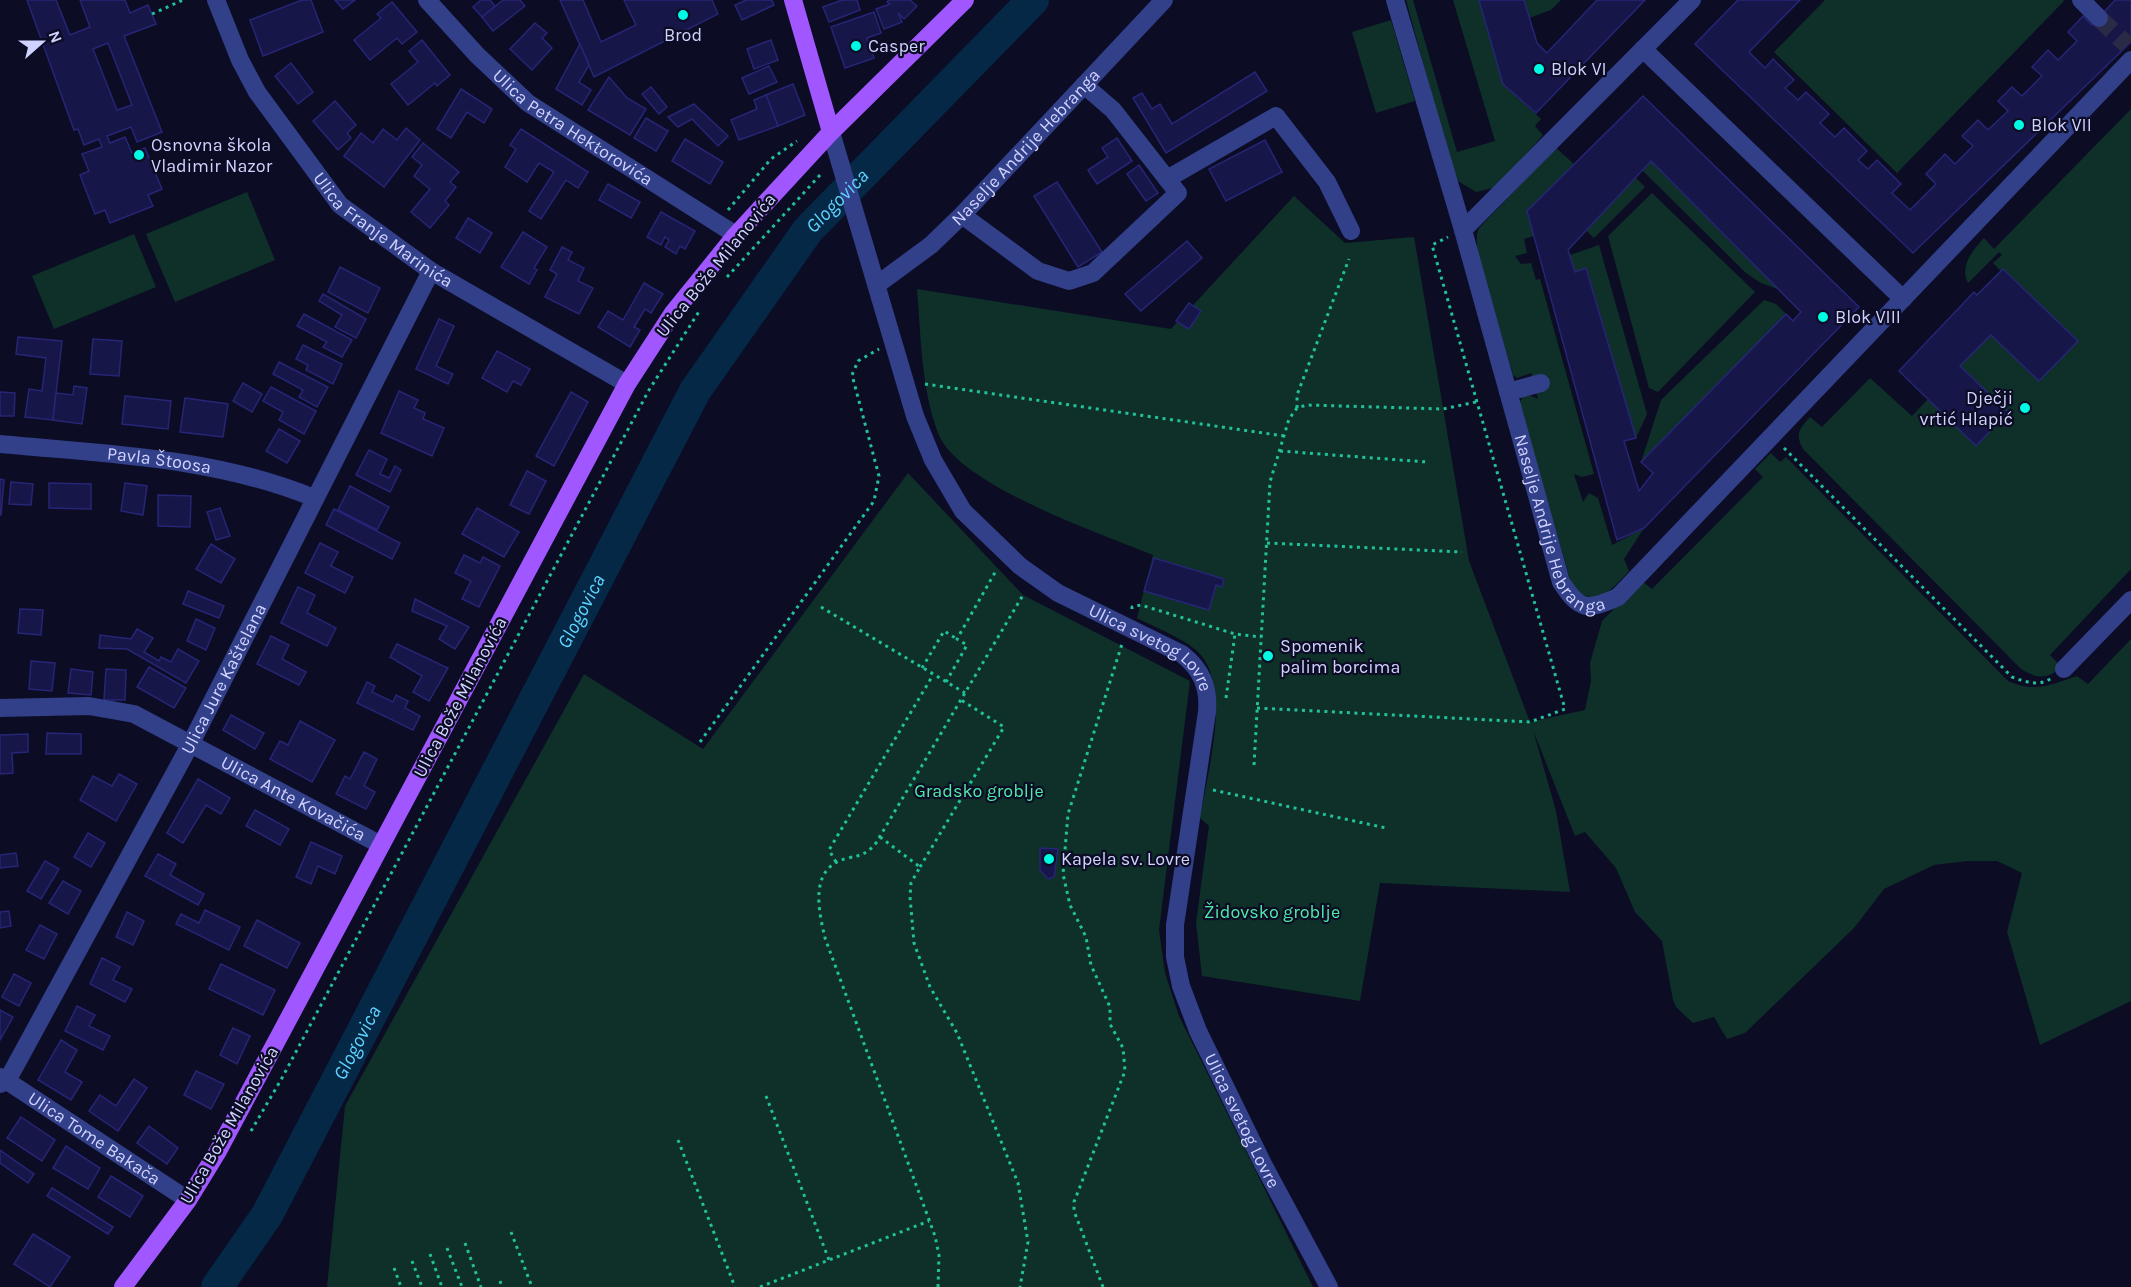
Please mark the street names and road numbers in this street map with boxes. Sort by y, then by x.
street label: Ulica Petra Hektorovića [488,64,657,190]
street label: Naselje Andrije Hebranga [947,64,1105,230]
street label: Ulica Franje Marinića [309,168,457,292]
street label: Ulica Bože Milanovića [651,189,781,341]
street label: Naselje Andrije Hebranga [1509,432,1608,617]
street label: Pavla Štoosa [106,442,213,479]
street label: Ulica svetog Lovre [1085,599,1217,694]
street label: Ulica Jure Kaštelana [176,600,271,758]
street label: Ulica Bože Milanovića [408,613,512,781]
street label: Ulica Ante Kovačića [217,751,369,846]
street label: Ulica Bože Milanovića [175,1042,283,1208]
street label: Ulica svetog Lovre [1200,1049,1285,1192]
street label: Ulica Tome Bakača [24,1087,165,1190]

